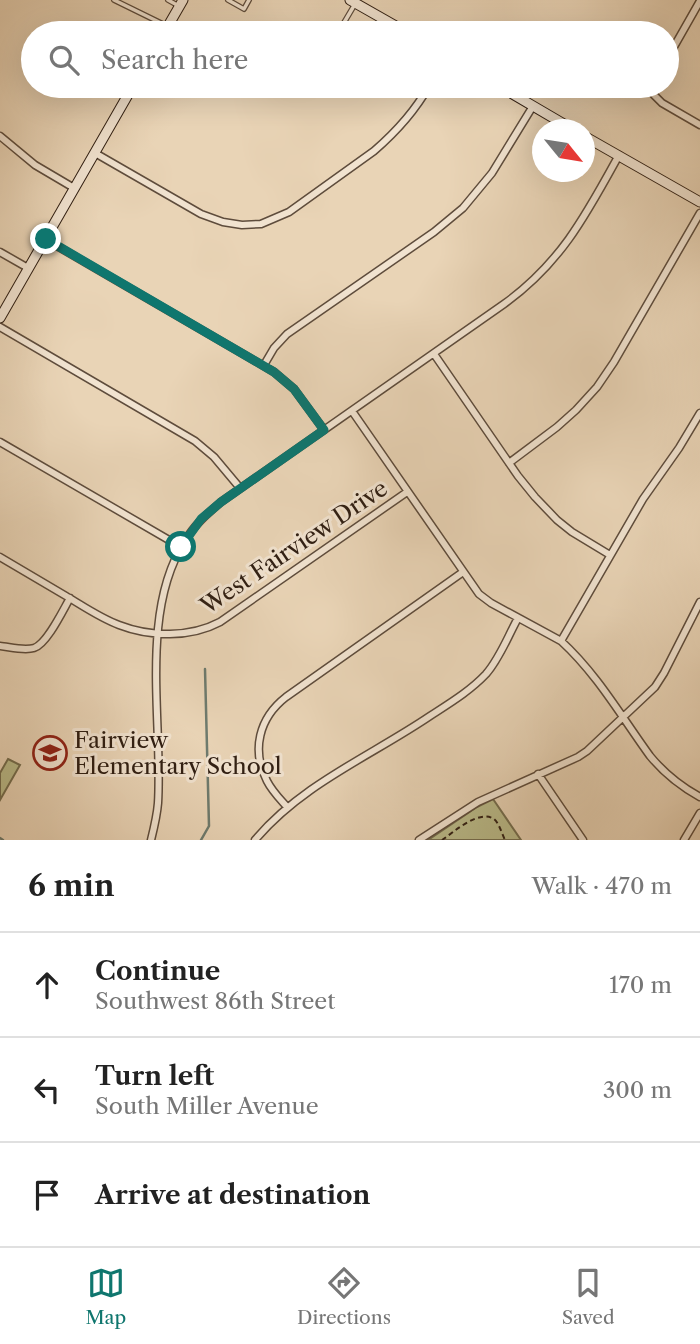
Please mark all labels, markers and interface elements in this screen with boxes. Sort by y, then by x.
search box [21,21,679,98]
icon: search [45,41,83,79]
text: Search here [101,44,248,76]
north arrow [532,119,595,182]
route end [30,223,61,254]
street label: West Fairview Drive [194,474,393,620]
route start [165,531,196,562]
place label: Fairview Elementary School [74,726,282,780]
school or university icon: Fairview Elementary School [31,734,69,772]
text: 6 min [28,867,115,904]
text: Walk · 470 m [532,872,672,900]
text: Continue [95,955,220,987]
icon: ahead [28,966,66,1004]
text: 170 m [609,971,672,999]
text: Southwest 86th Street [95,987,335,1015]
text: Turn left [95,1060,214,1092]
icon: left [28,1071,66,1109]
text: 300 m [603,1076,672,1104]
text: South Miller Avenue [95,1092,319,1120]
icon: arrive [28,1176,66,1214]
text: Arrive at destination [95,1179,370,1211]
tab: Map [85,1264,126,1329]
tab: Directions [297,1264,391,1329]
tab: Saved [562,1264,615,1329]

